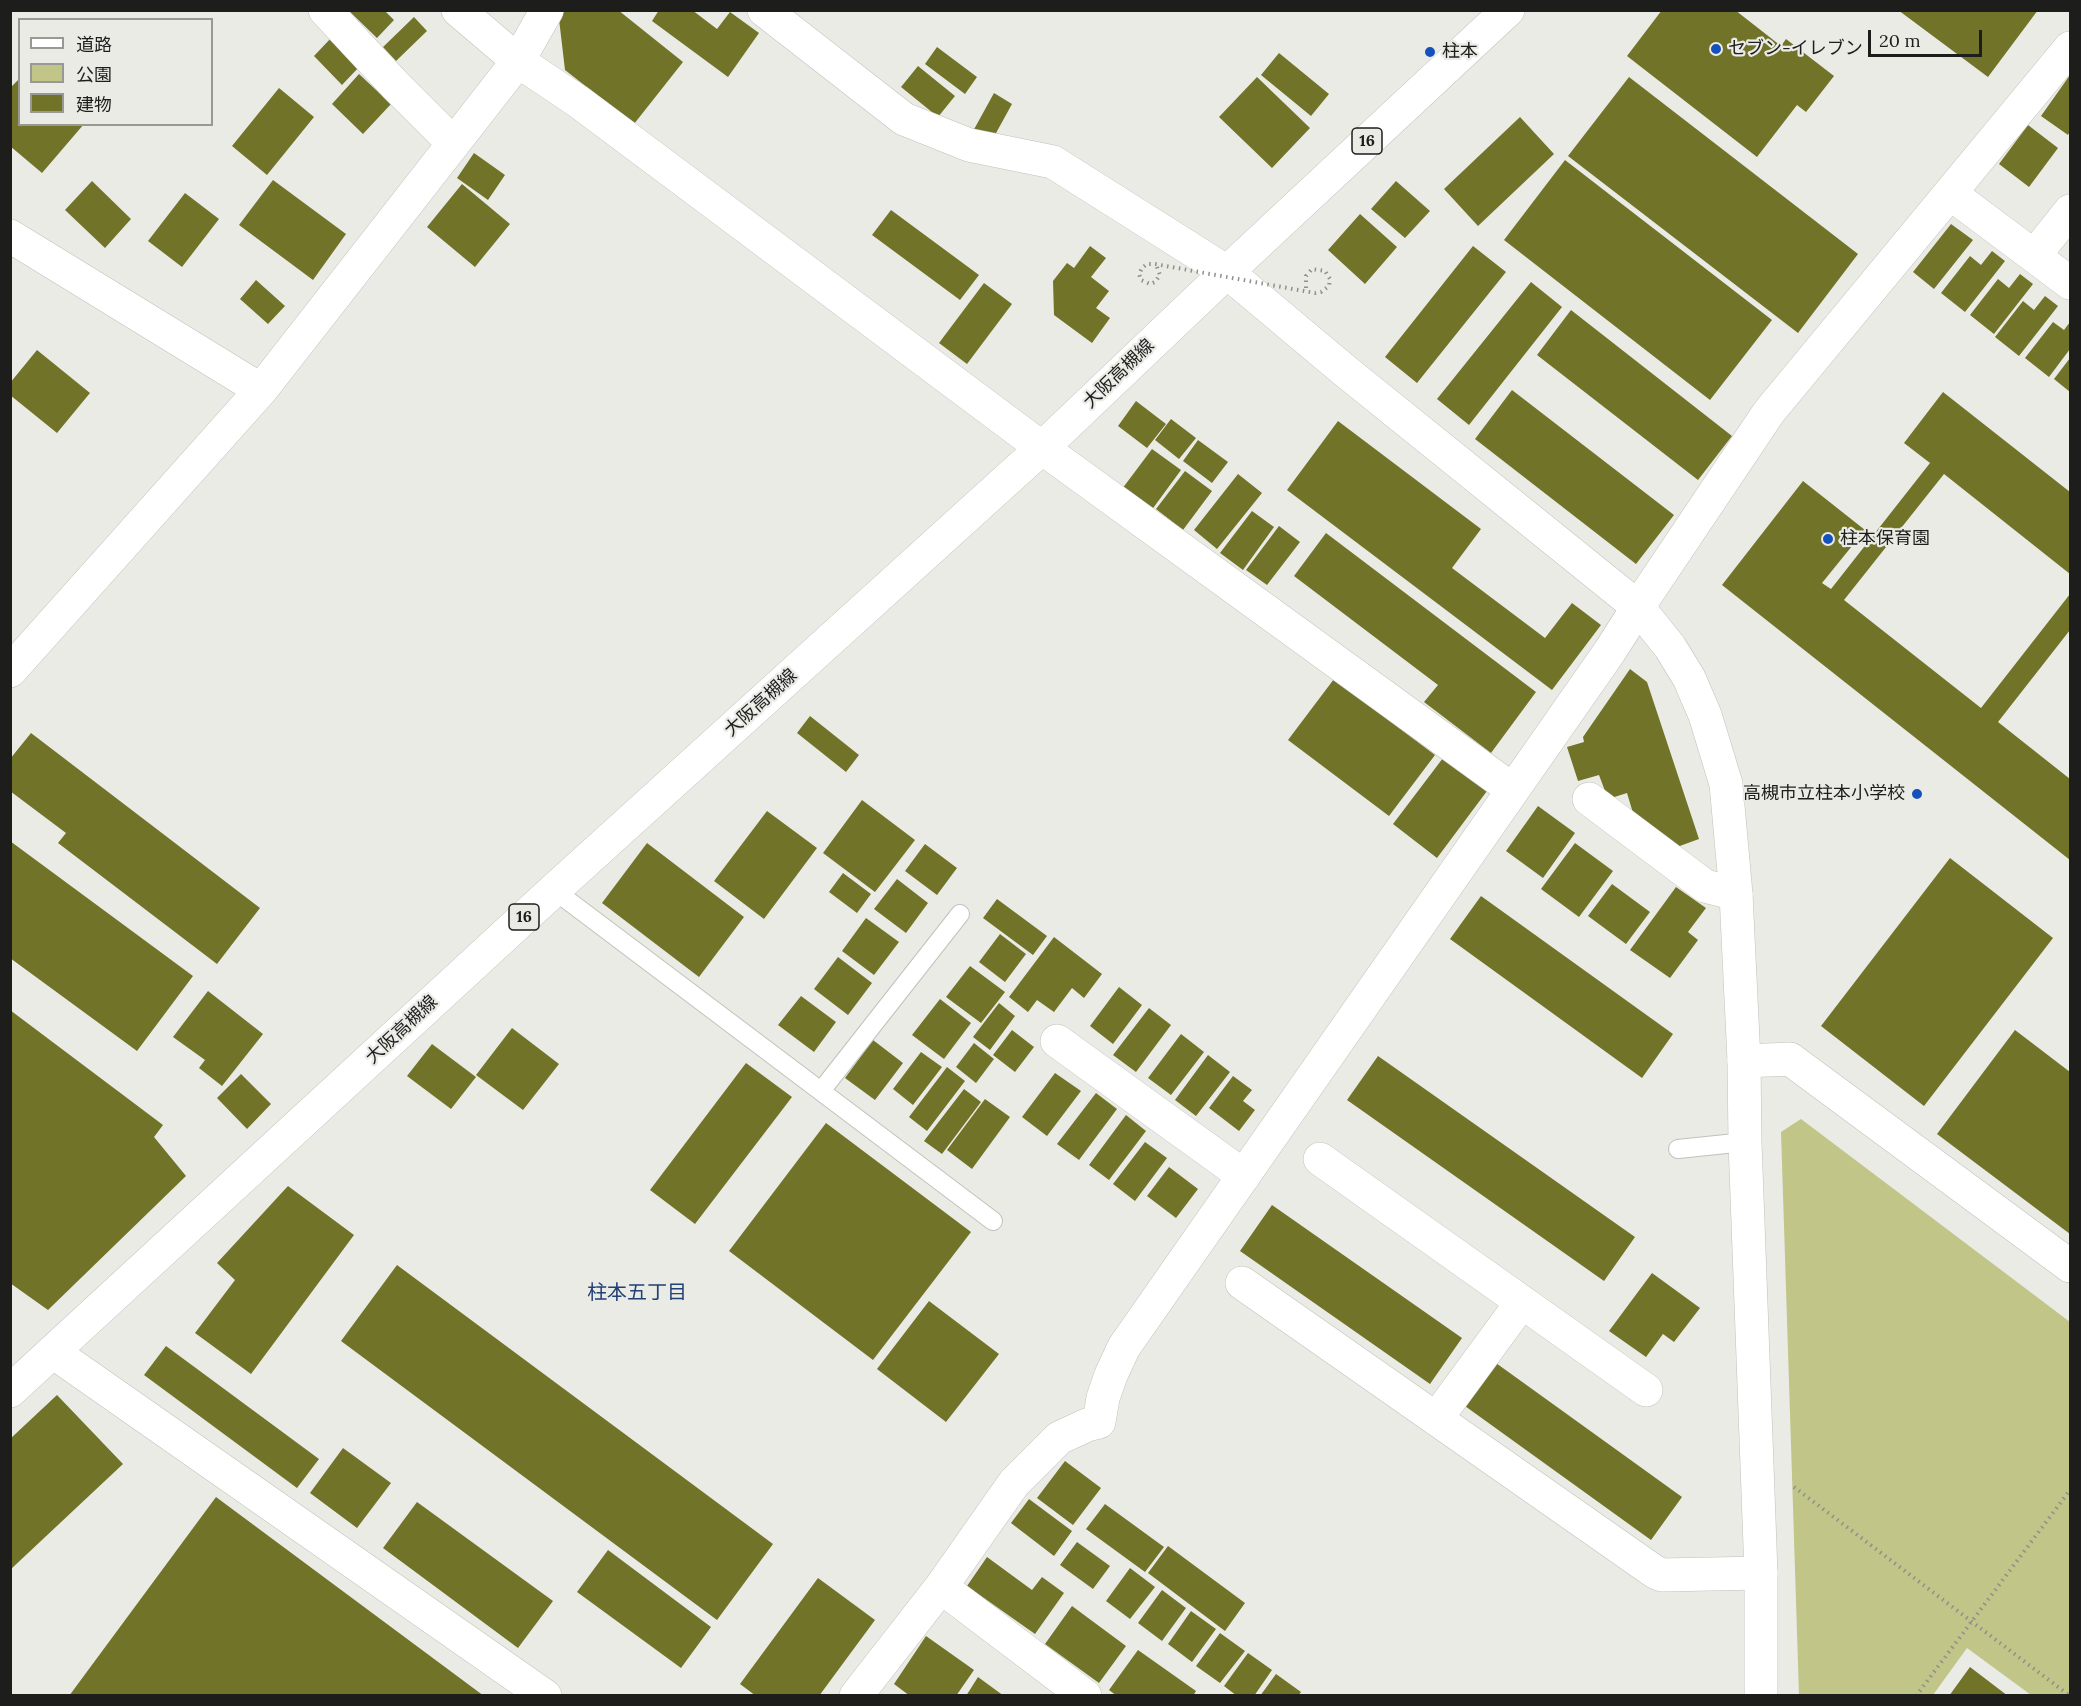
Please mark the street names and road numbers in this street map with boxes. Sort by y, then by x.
road number: 16 [1352,128,1382,154]
street label: 大阪高槻線 [1079,335,1159,413]
street label: 大阪高槻線 [720,665,802,741]
road number: 16 [509,904,539,930]
street label: 大阪高槻線 [362,991,442,1069]

